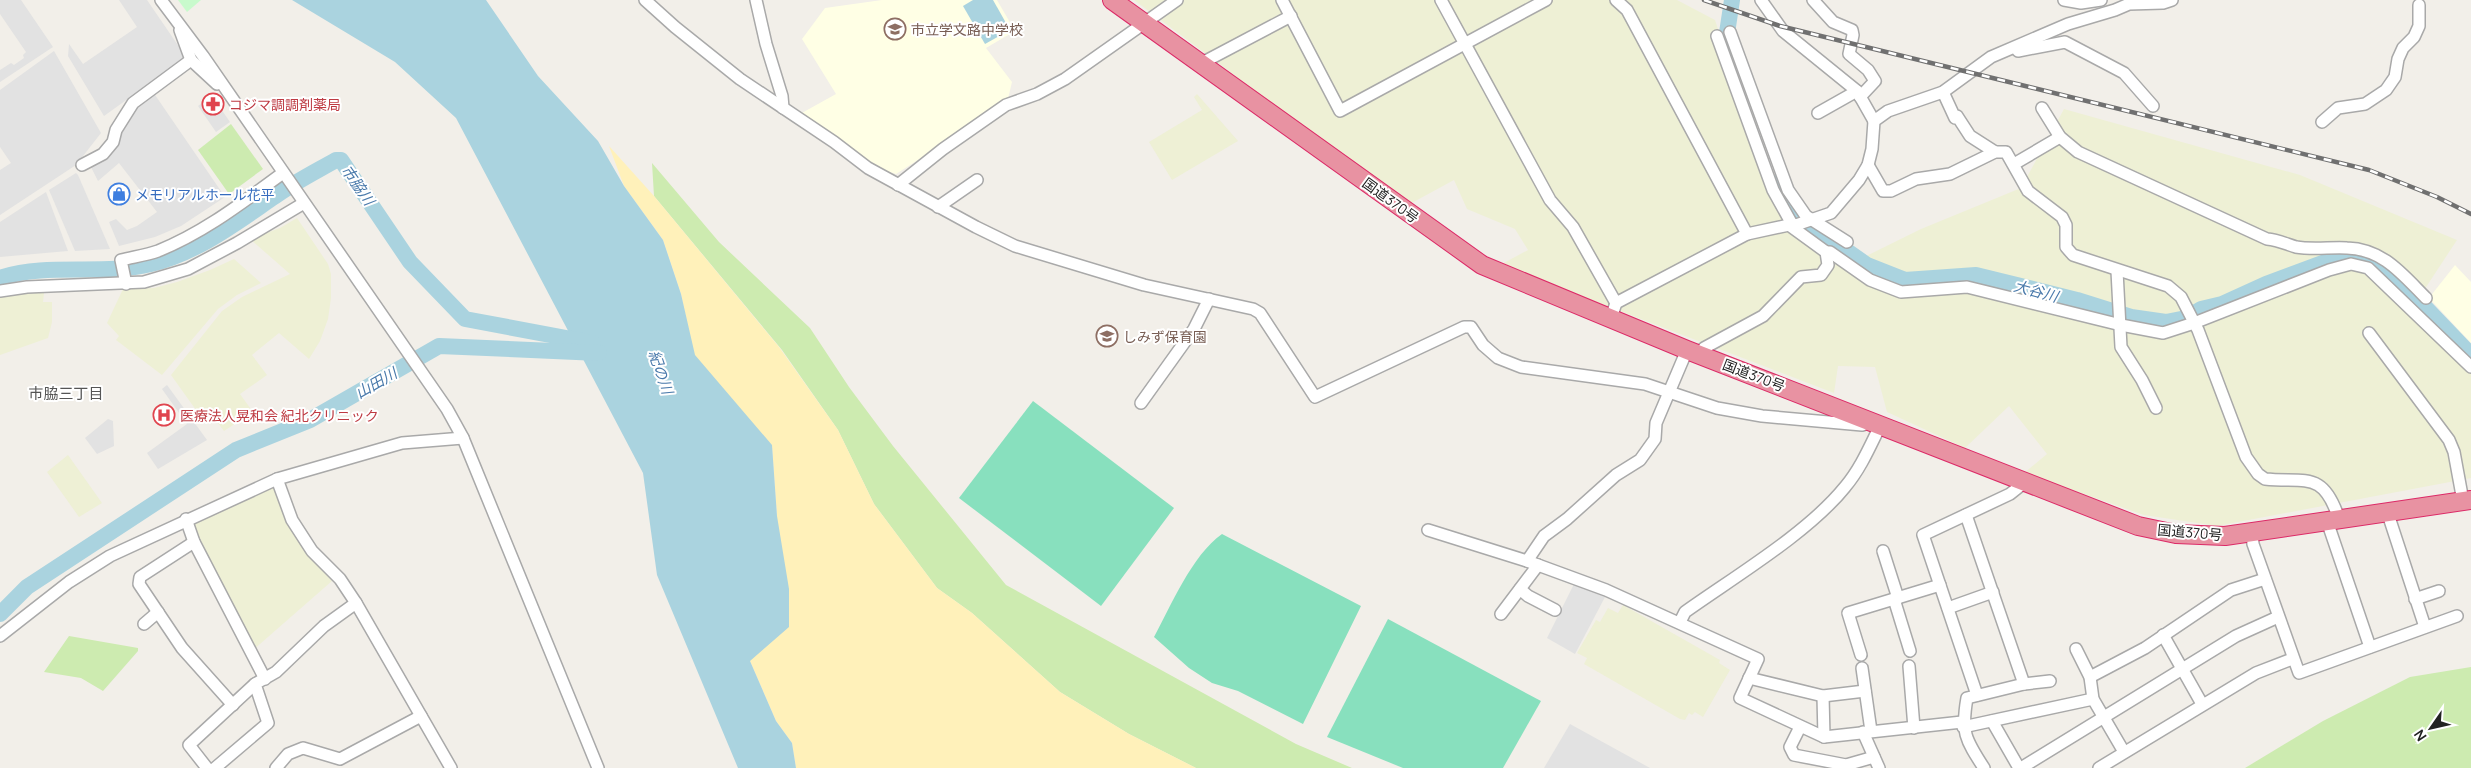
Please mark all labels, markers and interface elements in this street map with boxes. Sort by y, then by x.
school or university icon: 市立学文路中学校 [883,17,907,41]
place label: 市立学文路中学校 [911,20,1023,39]
pharmacy icon: コジマ調調剤薬局 [201,92,225,116]
place label: コジマ調調剤薬局 [229,95,341,114]
water label: 市脇川 [336,161,381,211]
street label: 国道370号 [1359,173,1423,227]
shop icon: メモリアルホール花平 [107,182,131,206]
place label: メモリアルホール花平 [135,185,275,204]
water label: 大谷川 [2012,275,2062,307]
school or university icon: しみず保育園 [1095,324,1119,348]
place label: しみず保育園 [1123,327,1207,346]
water label: 紀の川 [644,347,679,399]
street label: 国道370号 [1720,354,1788,396]
water label: 山田川 [351,362,402,403]
district label: 市脇三丁目 [28,383,104,404]
hospital icon: 医療法人晃和会 紀北クリニック [152,403,176,427]
place label: 医療法人晃和会 紀北クリニック [180,406,379,425]
street label: 国道370号 [2157,520,2223,544]
north arrow [2406,703,2456,753]
text: N [2409,726,2430,745]

